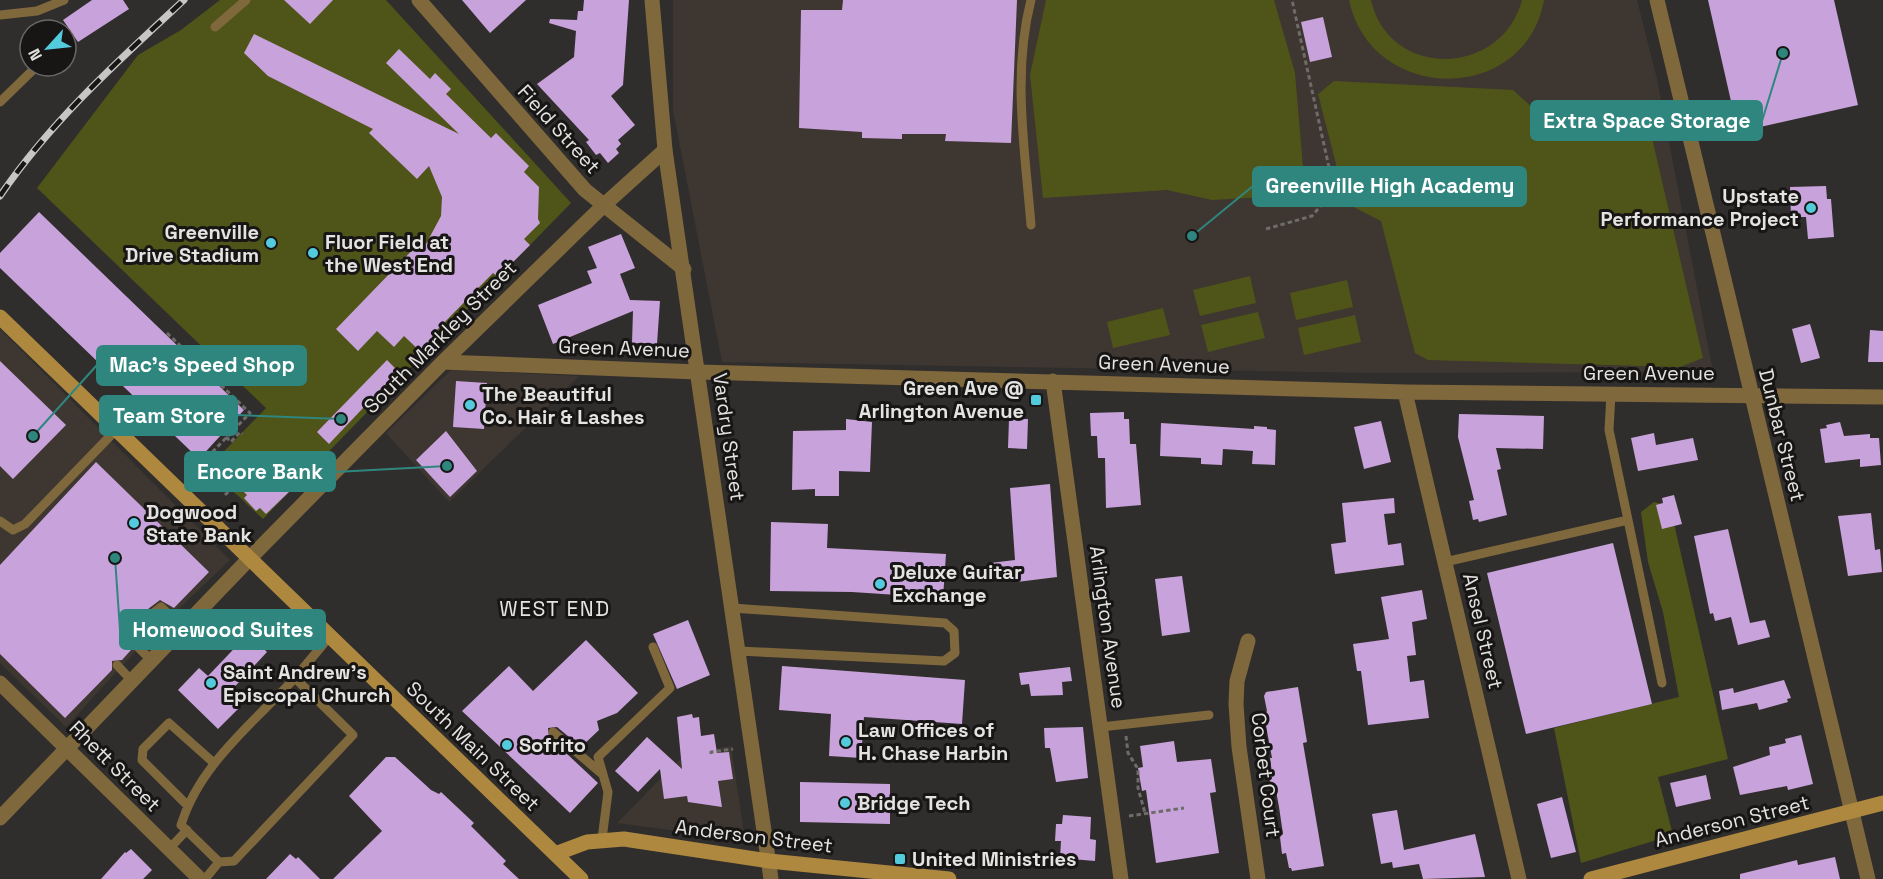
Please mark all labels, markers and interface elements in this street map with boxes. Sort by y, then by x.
north arrow [18,18,78,78]
text: N [23,45,47,64]
street label: Field Street [512,79,606,179]
callout: Extra Space Storage [1531,101,1762,140]
text: Extra Space Storage [1543,107,1751,134]
callout: Greenville High Academy [1253,167,1526,206]
text: Greenville High Academy [1266,172,1514,199]
place label: Upstate Performance Project [1601,183,1799,232]
marker: Upstate Performance Project [1804,201,1818,215]
place label: Greenville Drive Stadium [125,219,259,268]
place label: Fluor Field at the West End [325,229,453,278]
marker: Greenville Drive Stadium [264,236,278,250]
marker: Fluor Field at the West End [306,246,320,260]
street label: South Markley Street [358,255,522,419]
street label: Green Avenue [558,333,690,363]
callout: Mac's Speed Shop [97,346,306,385]
street label: Green Avenue [1098,349,1230,379]
text: Mac's Speed Shop [109,351,295,378]
street label: Green Avenue [1583,360,1715,386]
street label: Dunbar Street [1753,366,1811,504]
street label: Vardry Street [707,371,751,503]
place label: Green Ave @ Arlington Avenue [859,375,1024,424]
place label: The Beautiful Co. Hair & Lashes [482,381,644,430]
marker: Green Ave @ Arlington Avenue [1029,393,1043,407]
callout: Team Store [100,396,237,435]
marker: The Beautiful Co. Hair & Lashes [463,398,477,412]
text: Team Store [113,402,225,429]
callout: Encore Bank [185,452,335,491]
text: Encore Bank [197,458,323,485]
place label: Dogwood State Bank [146,499,252,548]
marker: Dogwood State Bank [127,516,141,530]
street label: Arlington Avenue [1084,544,1132,710]
place label: Deluxe Guitar Exchange [892,559,1022,608]
street label: Ansel Street [1457,570,1509,692]
marker: Deluxe Guitar Exchange [873,577,887,591]
district label: WEST END [499,595,611,622]
callout: Homewood Suites [120,610,325,649]
text: Homewood Suites [132,616,314,643]
place label: Saint Andrew's Episcopal Church [223,659,390,708]
marker: Saint Andrew's Episcopal Church [204,676,218,690]
street label: South Main Street [401,676,545,816]
street label: Corbet Court [1245,711,1287,839]
street label: Rhett Street [64,715,166,817]
place label: Law Offices of H. Chase Harbin [858,717,1008,766]
place label: Sofrito [519,732,586,758]
marker: Law Offices of H. Chase Harbin [839,735,853,749]
marker: Sofrito [500,738,514,752]
street label: Anderson Street [1652,789,1812,853]
place label: Bridge Tech [857,790,971,816]
marker: Bridge Tech [838,796,852,810]
street label: Anderson Street [674,813,834,859]
place label: United Ministries [912,846,1076,872]
marker: United Ministries [893,852,907,866]

